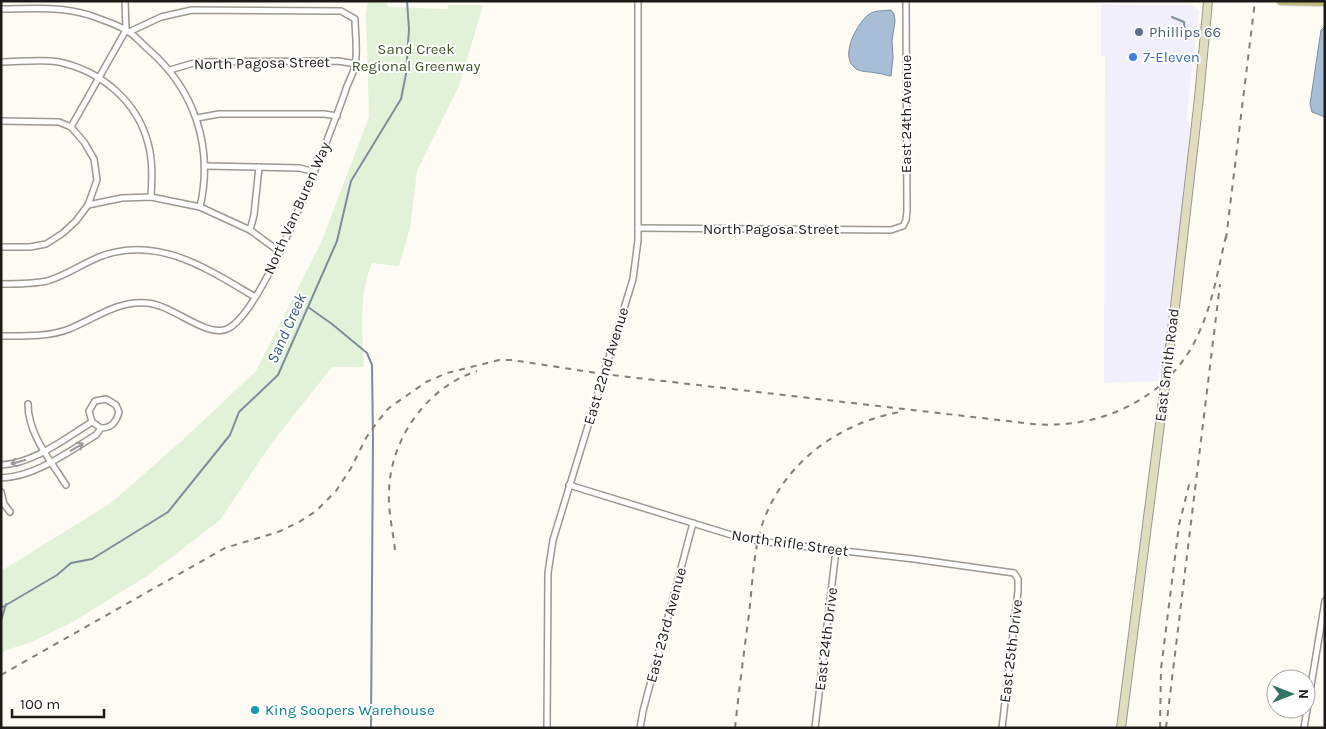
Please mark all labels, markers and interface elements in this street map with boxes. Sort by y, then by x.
place label: Phillips 66 [1149,23,1221,41]
marker: Phillips 66 [1133,26,1145,38]
park label: Sand Creek Regional Greenway [352,40,480,75]
place label: 7-Eleven [1143,48,1200,66]
marker: 7-Eleven [1127,51,1139,63]
street label: North Pagosa Street [194,53,331,73]
street label: East 24th Avenue [897,55,915,173]
street label: North Van Buren Way [260,139,334,277]
street label: North Pagosa Street [703,220,839,238]
water label: Sand Creek [263,289,311,366]
street label: East 22nd Avenue [580,305,632,427]
street label: East Smith Road [1151,307,1183,423]
one-way arrow [70,441,84,451]
one-way arrow [11,457,27,467]
street label: North Rifle Street [731,526,850,560]
street label: East 23rd Avenue [642,565,690,685]
street label: East 24th Drive [811,586,841,692]
street label: East 25th Drive [996,598,1026,704]
north arrow [1266,669,1316,719]
scale bar [12,686,105,718]
text: N [1295,689,1312,699]
text: 100 m [20,695,60,713]
place label: King Soopers Warehouse [265,701,435,719]
marker: King Soopers Warehouse [249,704,261,716]

